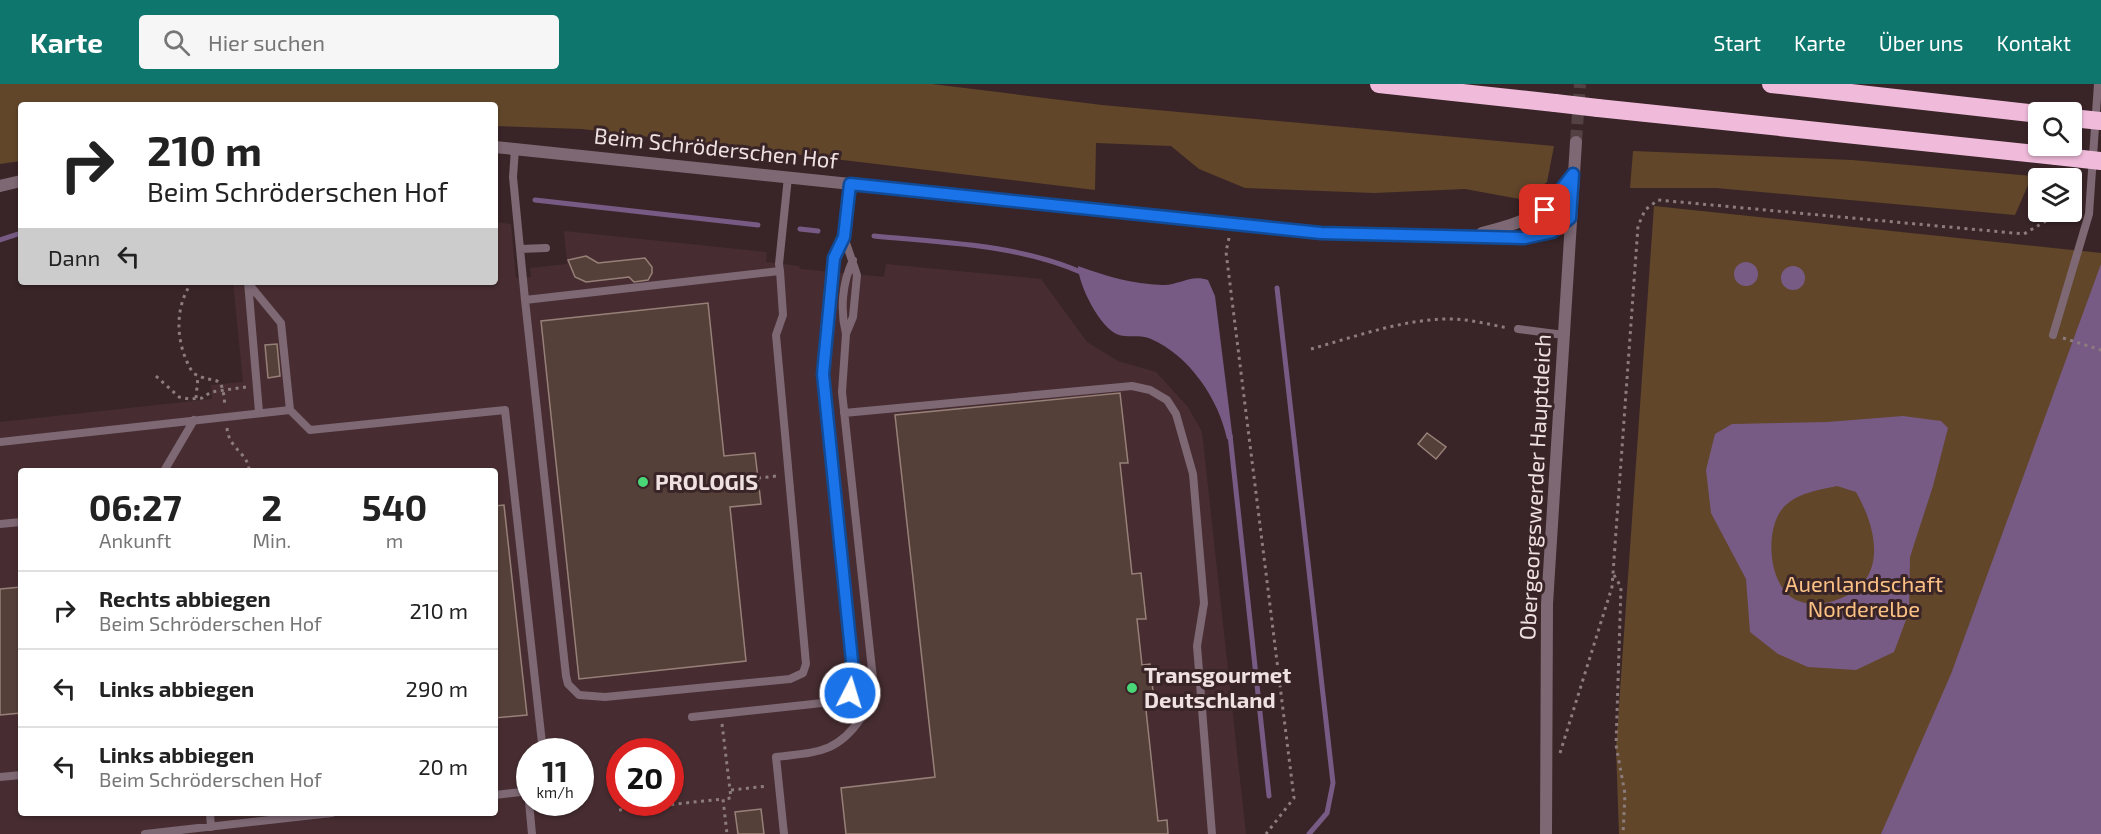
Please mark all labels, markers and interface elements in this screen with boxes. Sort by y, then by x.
search box [139,15,559,69]
text: Karte [30,25,103,59]
icon: search [160,26,193,59]
text: Hier suchen [208,29,325,55]
text: Start [1714,30,1761,55]
text: Karte [1794,30,1846,55]
text: Über uns [1879,30,1964,55]
text: Kontakt [1997,30,2071,55]
map controls [2028,102,2082,222]
button: search [2028,102,2082,156]
street label: Beim Schröderschen Hof [593,121,840,173]
text: 210 m [147,124,262,174]
icon: right [48,126,126,204]
button: layers [2028,168,2082,222]
text: Beim Schröderschen Hof [147,175,448,207]
pin [1519,184,1570,235]
icon: arrive [1528,193,1561,226]
icon: left [112,240,145,273]
text: Dann [48,244,100,270]
street label: Obergeorgswerder Hauptdeich [1513,333,1555,641]
place label: PROLOGIS [655,468,758,494]
marker: PROLOGIS [636,475,650,489]
text: 06:27 [89,485,182,528]
text: 2 [261,485,282,528]
text: 540 [362,485,427,528]
text: Ankunft [99,528,171,552]
text: Min. [252,528,291,552]
text: m [386,528,403,552]
park label: Auenlandschaft Norderelbe [1785,570,1943,621]
text: Rechts abbiegen [99,585,271,611]
icon: right [48,594,81,627]
text: 210 m [409,597,468,623]
text: Beim Schröderschen Hof [99,611,322,635]
position arrow [818,661,882,725]
place label: Transgourmet Deutschland [1144,661,1291,712]
icon: left [48,672,81,705]
text: Links abbiegen [99,675,254,701]
text: 290 m [406,675,468,701]
marker: Transgourmet Deutschland [1125,681,1139,695]
speed limit sign: 20 [606,738,684,816]
text: Links abbiegen [99,741,254,767]
icon: left [48,750,81,783]
text: 11 [542,752,568,788]
text: 20 m [418,753,468,779]
text: Beim Schröderschen Hof [99,767,322,791]
text: km/h [536,783,574,801]

